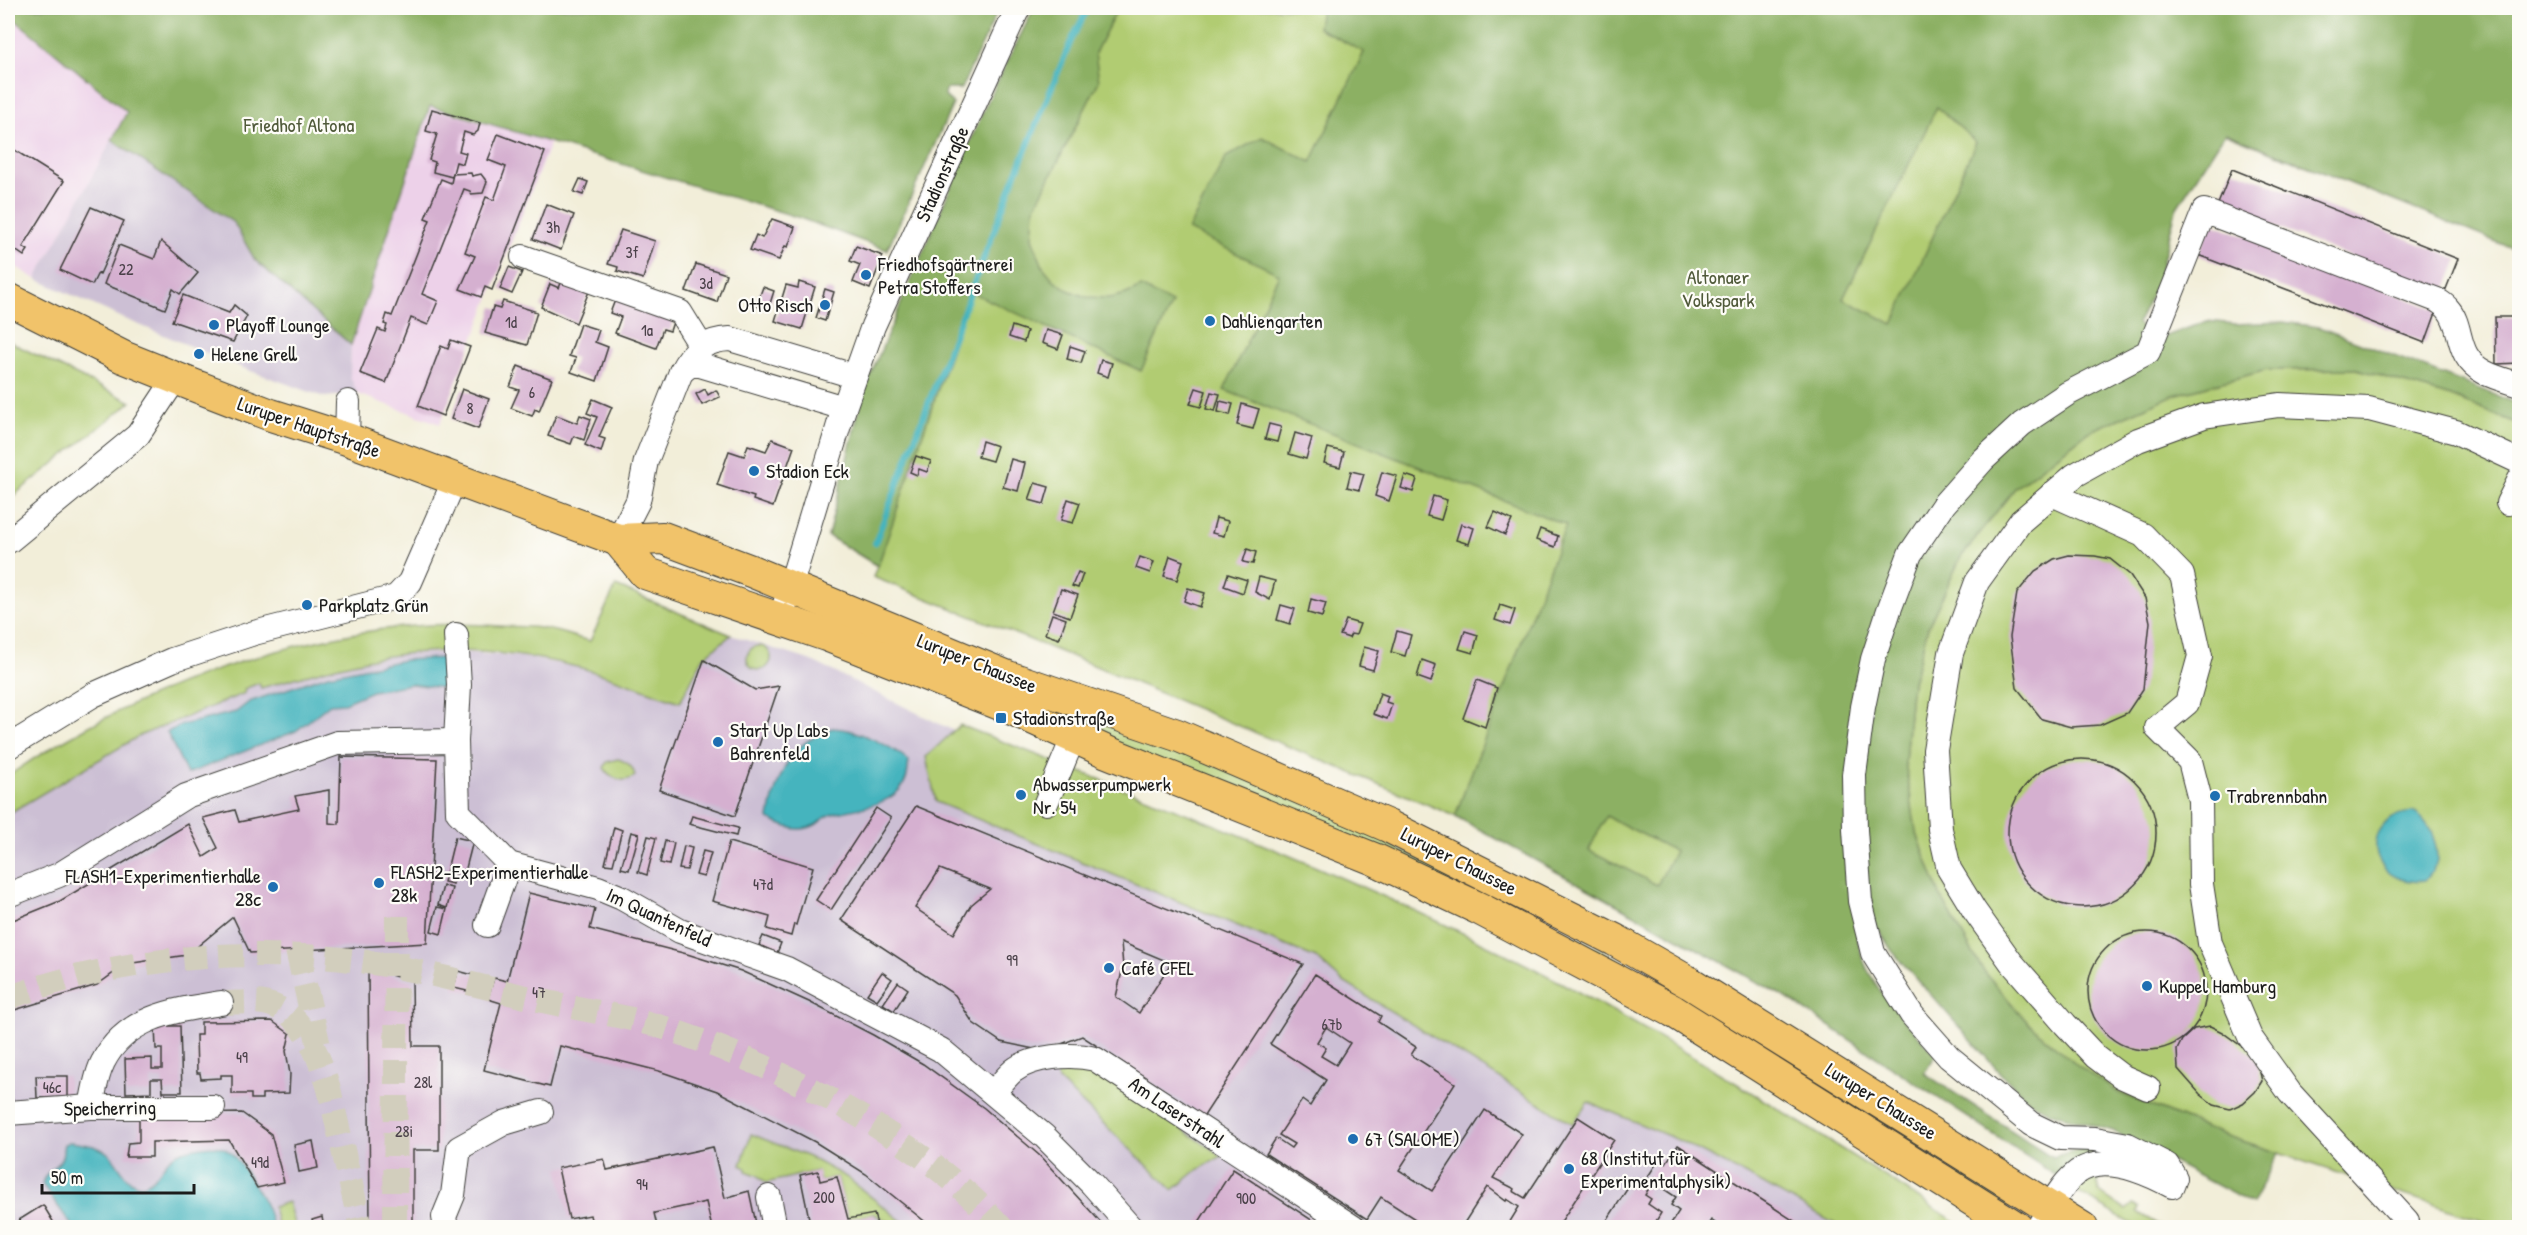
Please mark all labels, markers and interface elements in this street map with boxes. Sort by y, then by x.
park label: Friedhof Altona [243,111,354,138]
street label: Stadionstraße [908,122,975,226]
house number: 3h [546,216,560,238]
house number: 3f [626,241,639,263]
place label: Friedhofsgärtnerei Petra Stoffers [877,250,1013,300]
house number: 22 [119,258,134,280]
park label: Altonaer Volkspark [1681,263,1755,313]
marker: Friedhofsgärtnerei Petra Stoffers [859,268,873,282]
house number: 3d [699,272,713,294]
place label: Otto Risch [738,291,813,318]
marker: Otto Risch [818,298,832,312]
place label: Dahliengarten [1222,307,1323,334]
place label: Playoff Lounge [226,311,330,338]
house number: 1d [505,311,517,333]
marker: Dahliengarten [1203,314,1217,328]
marker: Playoff Lounge [207,318,221,332]
house number: 1a [641,319,653,341]
place label: Helene Grell [211,340,297,367]
marker: Helene Grell [192,347,206,361]
house number: 6 [529,381,535,403]
street label: Luruper Hauptstraße [234,389,384,464]
house number: 8 [467,397,474,419]
place label: Stadion Eck [766,457,849,484]
marker: Stadion Eck [747,464,761,478]
place label: Parkplatz Grün [319,591,429,618]
marker: Parkplatz Grün [300,598,314,612]
street label: Luruper Chaussee [913,626,1041,699]
place label: Stadionstraße [1013,704,1115,731]
marker: Stadionstraße [994,711,1008,725]
place label: Start Up Labs Bahrenfeld [730,716,829,766]
marker: Start Up Labs Bahrenfeld [711,735,725,749]
place label: Abwasserpumpwerk Nr. 54 [1033,770,1171,820]
place label: Trabrennbahn [2227,782,2327,809]
marker: Abwasserpumpwerk Nr. 54 [1014,788,1028,802]
marker: Trabrennbahn [2208,789,2222,803]
street label: Luruper Chaussee [1397,820,1522,901]
place label: FLASH2-Experimentierhalle 28k [390,858,589,908]
place label: FLASH1-Experimentierhalle 28c [64,862,261,912]
house number: 47d [753,873,773,895]
marker: FLASH2-Experimentierhalle 28k [372,876,386,890]
marker: FLASH1-Experimentierhalle 28c [266,880,280,894]
street label: Im Quantenfeld [602,880,716,953]
house number: 99 [1006,949,1018,971]
place label: Café CFEL [1121,954,1194,981]
marker: Café CFEL [1102,961,1116,975]
place label: Kuppel Hamburg [2159,972,2276,999]
marker: Kuppel Hamburg [2140,979,2154,993]
house number: 47 [532,981,546,1003]
house number: 67b [1322,1013,1342,1035]
house number: 49 [236,1046,248,1068]
street label: Luruper Chaussee [1820,1056,1942,1146]
street label: Am Laserstrahl [1124,1070,1231,1154]
house number: 28l [414,1071,433,1093]
house number: 46c [43,1076,62,1098]
street label: Speicherring [64,1093,156,1122]
house number: 28i [395,1120,413,1142]
place label: 67 (SALOME) [1365,1125,1460,1152]
marker: 67 (SALOME) [1346,1132,1360,1146]
place label: 68 (Institut für Experimentalphysik) [1581,1144,1731,1194]
house number: 49d [251,1151,269,1173]
scale bar [42,1157,194,1195]
marker: 68 (Institut für Experimentalphysik) [1562,1162,1576,1176]
text: 50 m [51,1165,83,1190]
house number: 94 [636,1173,648,1195]
house number: 200 [813,1186,835,1208]
house number: 900 [1236,1187,1256,1209]

